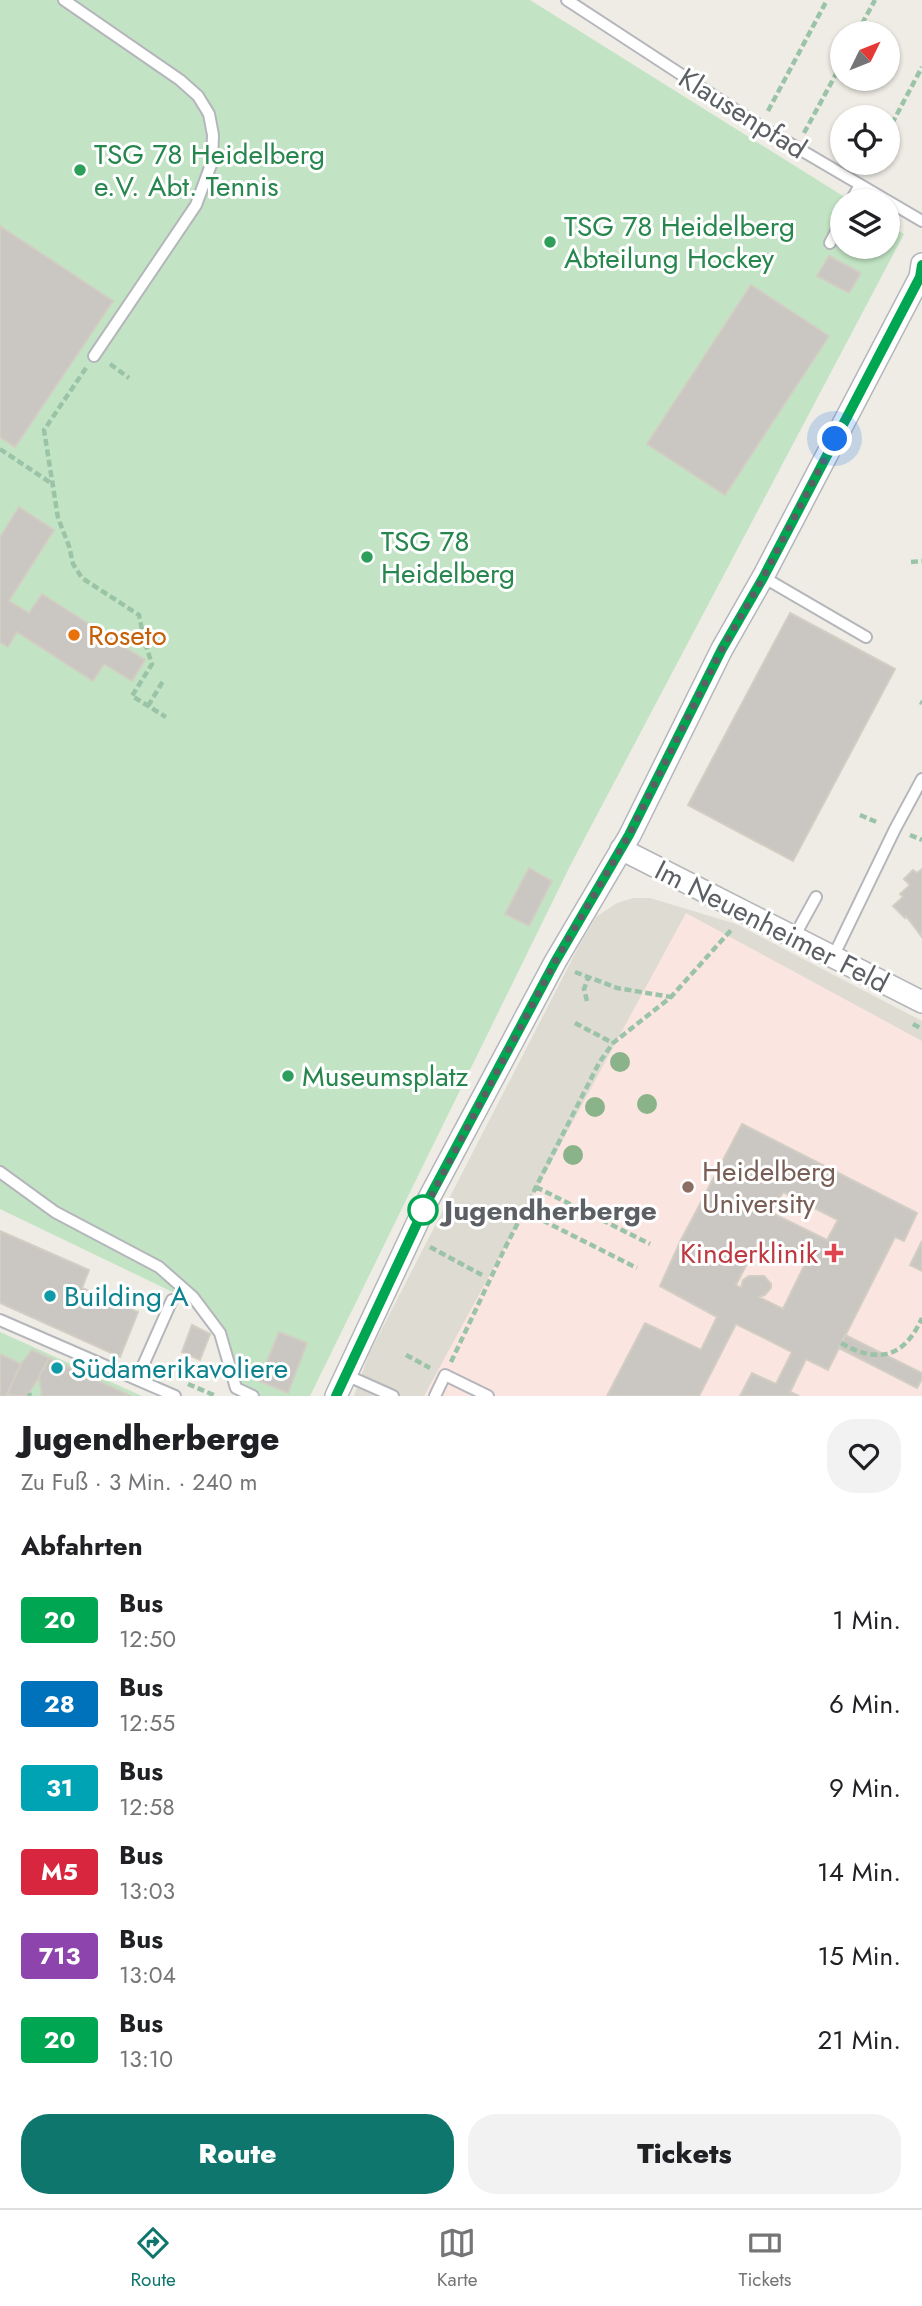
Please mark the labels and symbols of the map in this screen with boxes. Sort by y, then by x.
north arrow [830,21,900,91]
street label: Klausenpfad [671,58,815,169]
place label: TSG 78 Heidelberg e.V. Abt. Tennis [94,134,325,207]
marker: TSG 78 Heidelberg e.V. Abt. Tennis [72,162,88,178]
place label: TSG 78 Heidelberg Abteilung Hockey [564,206,795,279]
marker: TSG 78 Heidelberg Abteilung Hockey [542,234,558,250]
your location [817,421,852,456]
place label: TSG 78 Heidelberg [381,521,515,594]
marker: TSG 78 Heidelberg [359,549,375,565]
place label: Roseto [88,615,167,656]
marker: Roseto [66,627,82,643]
street label: Im Neuenheimer Feld [648,850,896,1003]
place label: Museumsplatz [302,1056,468,1097]
marker: Museumsplatz [280,1068,296,1084]
place label: Heidelberg University [702,1151,836,1224]
marker: Heidelberg University [680,1179,696,1195]
place label: Jugendherberge [439,1190,657,1231]
marker: Jugendherberge [408,1195,438,1225]
place label: Kinderklinik [680,1233,819,1274]
marker: Kinderklinik [824,1243,844,1263]
place label: Building A [64,1276,189,1317]
marker: Building A [42,1288,58,1304]
place label: Südamerikavoliere [71,1348,288,1389]
marker: Südamerikavoliere [49,1360,65,1376]

